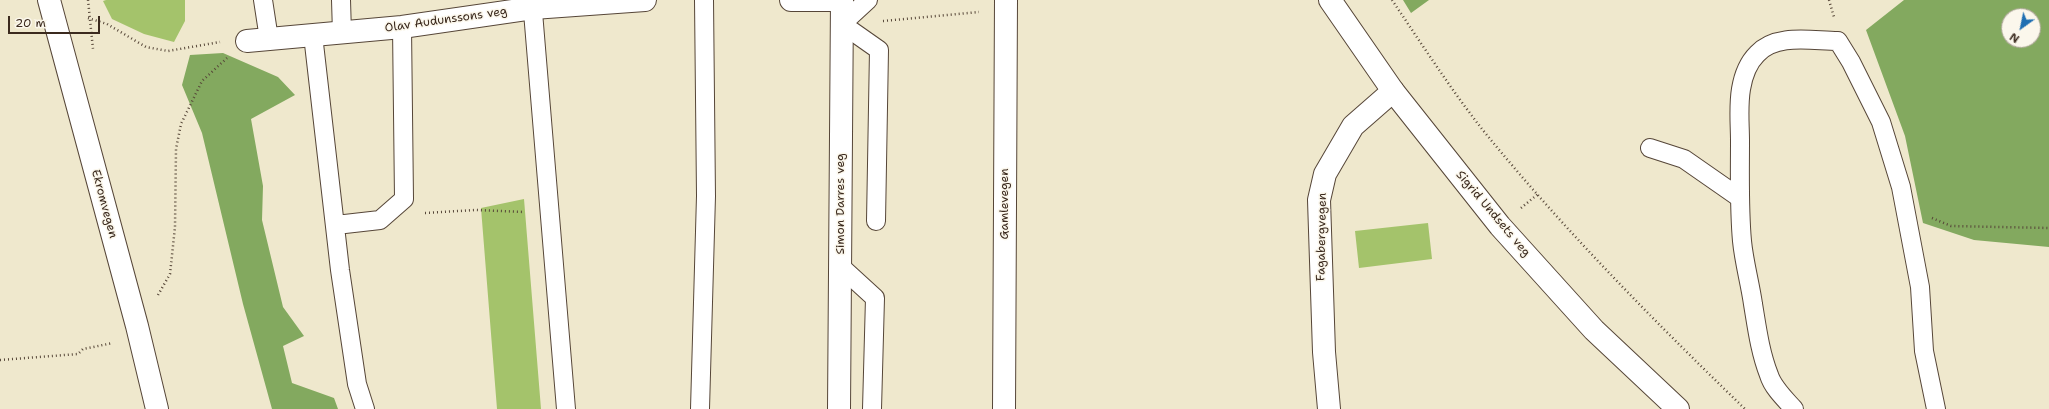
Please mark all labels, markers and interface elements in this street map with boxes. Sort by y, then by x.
street label: Olav Audunssons veg [384,4,508,36]
scale bar [10,8,102,34]
north arrow [2001,8,2041,48]
text: 20 m [15,15,46,31]
text: N [2007,29,2022,46]
street label: Simon Darres veg [834,153,848,255]
street label: Ekromvegen [88,168,120,240]
street label: Gamlevegen [998,168,1012,240]
street label: Sigrid Undsets veg [1453,168,1533,260]
street label: Fagabergvegen [1314,193,1330,281]

